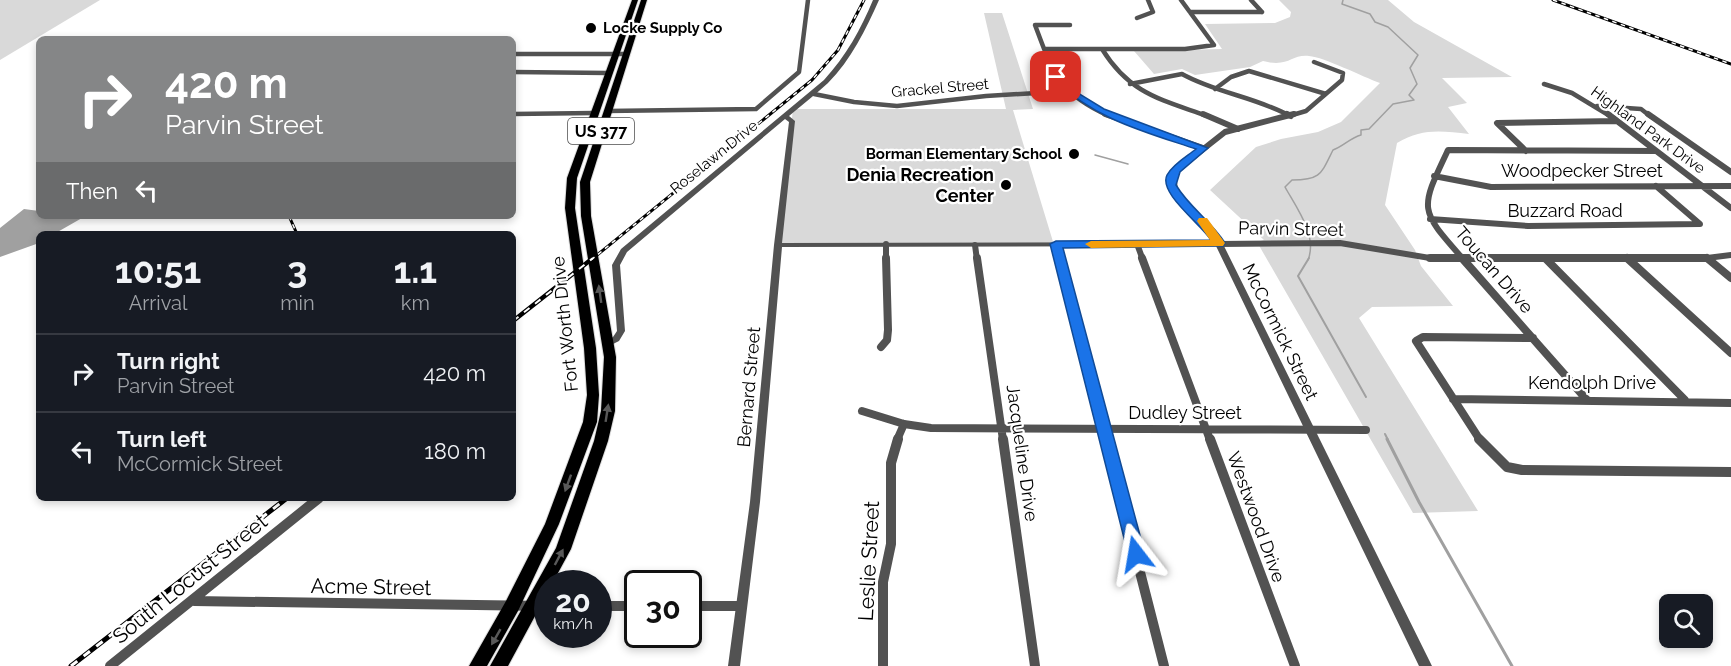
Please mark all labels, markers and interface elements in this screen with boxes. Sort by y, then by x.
place label: Locke Supply Co [603,19,722,37]
marker: Locke Supply Co [584,21,598,35]
pin [1030,51,1081,102]
text: 420 m [165,59,288,108]
icon: right [66,60,144,138]
icon: arrive [1039,60,1072,93]
street label: Grackel Street [891,75,989,101]
street label: Highland Park Drive [1587,83,1709,178]
text: Parvin Street [165,109,324,140]
street label: Roselawn Drive [667,116,761,198]
road number: US 377 [568,118,634,144]
place label: Borman Elementary School [866,145,1062,163]
marker: Borman Elementary School [1067,147,1081,161]
street label: Woodpecker Street [1501,160,1663,181]
place label: Denia Recreation Center [846,164,994,206]
icon: left [130,174,163,207]
text: Then [66,178,118,204]
marker: Denia Recreation Center [999,178,1013,192]
street label: Buzzard Road [1507,200,1623,221]
street label: Parvin Street [1238,217,1344,240]
street label: Toucan Drive [1451,222,1538,318]
text: 10:51 [115,249,201,291]
text: 3 [287,249,307,291]
text: 1.1 [393,249,437,291]
street label: Fort Worth Drive [547,255,582,393]
street label: McCormick Street [1238,260,1323,403]
one-way arrow [595,285,604,304]
text: Arrival [129,291,187,315]
text: min [280,291,315,315]
text: km [401,291,430,315]
street label: Bernard Street [733,326,764,448]
text: Turn right [117,348,220,374]
icon: right [66,357,99,390]
text: 420 m [423,360,486,386]
street label: Kendolph Drive [1528,372,1656,393]
text: Parvin Street [117,374,234,398]
street label: Jacqueline Drive [1003,383,1043,523]
street label: Dudley Street [1128,402,1242,423]
one-way arrow [602,403,611,422]
text: Turn left [117,426,207,452]
icon: left [66,435,99,468]
text: 180 m [424,438,486,464]
street label: Westwood Drive [1223,449,1290,585]
text: McCormick Street [117,452,283,476]
one-way arrow [563,474,573,492]
street label: Leslie Street [853,500,884,622]
street label: South Locust Street [107,509,272,649]
position arrow [1104,522,1168,586]
one-way arrow [554,548,564,565]
speed limit sign: 30 [624,570,702,648]
street label: Acme Street [310,573,432,600]
text: 20 [555,584,591,619]
map controls [1659,594,1713,648]
button: search [1659,594,1713,648]
text: km/h [553,615,593,633]
one-way arrow [491,629,501,646]

